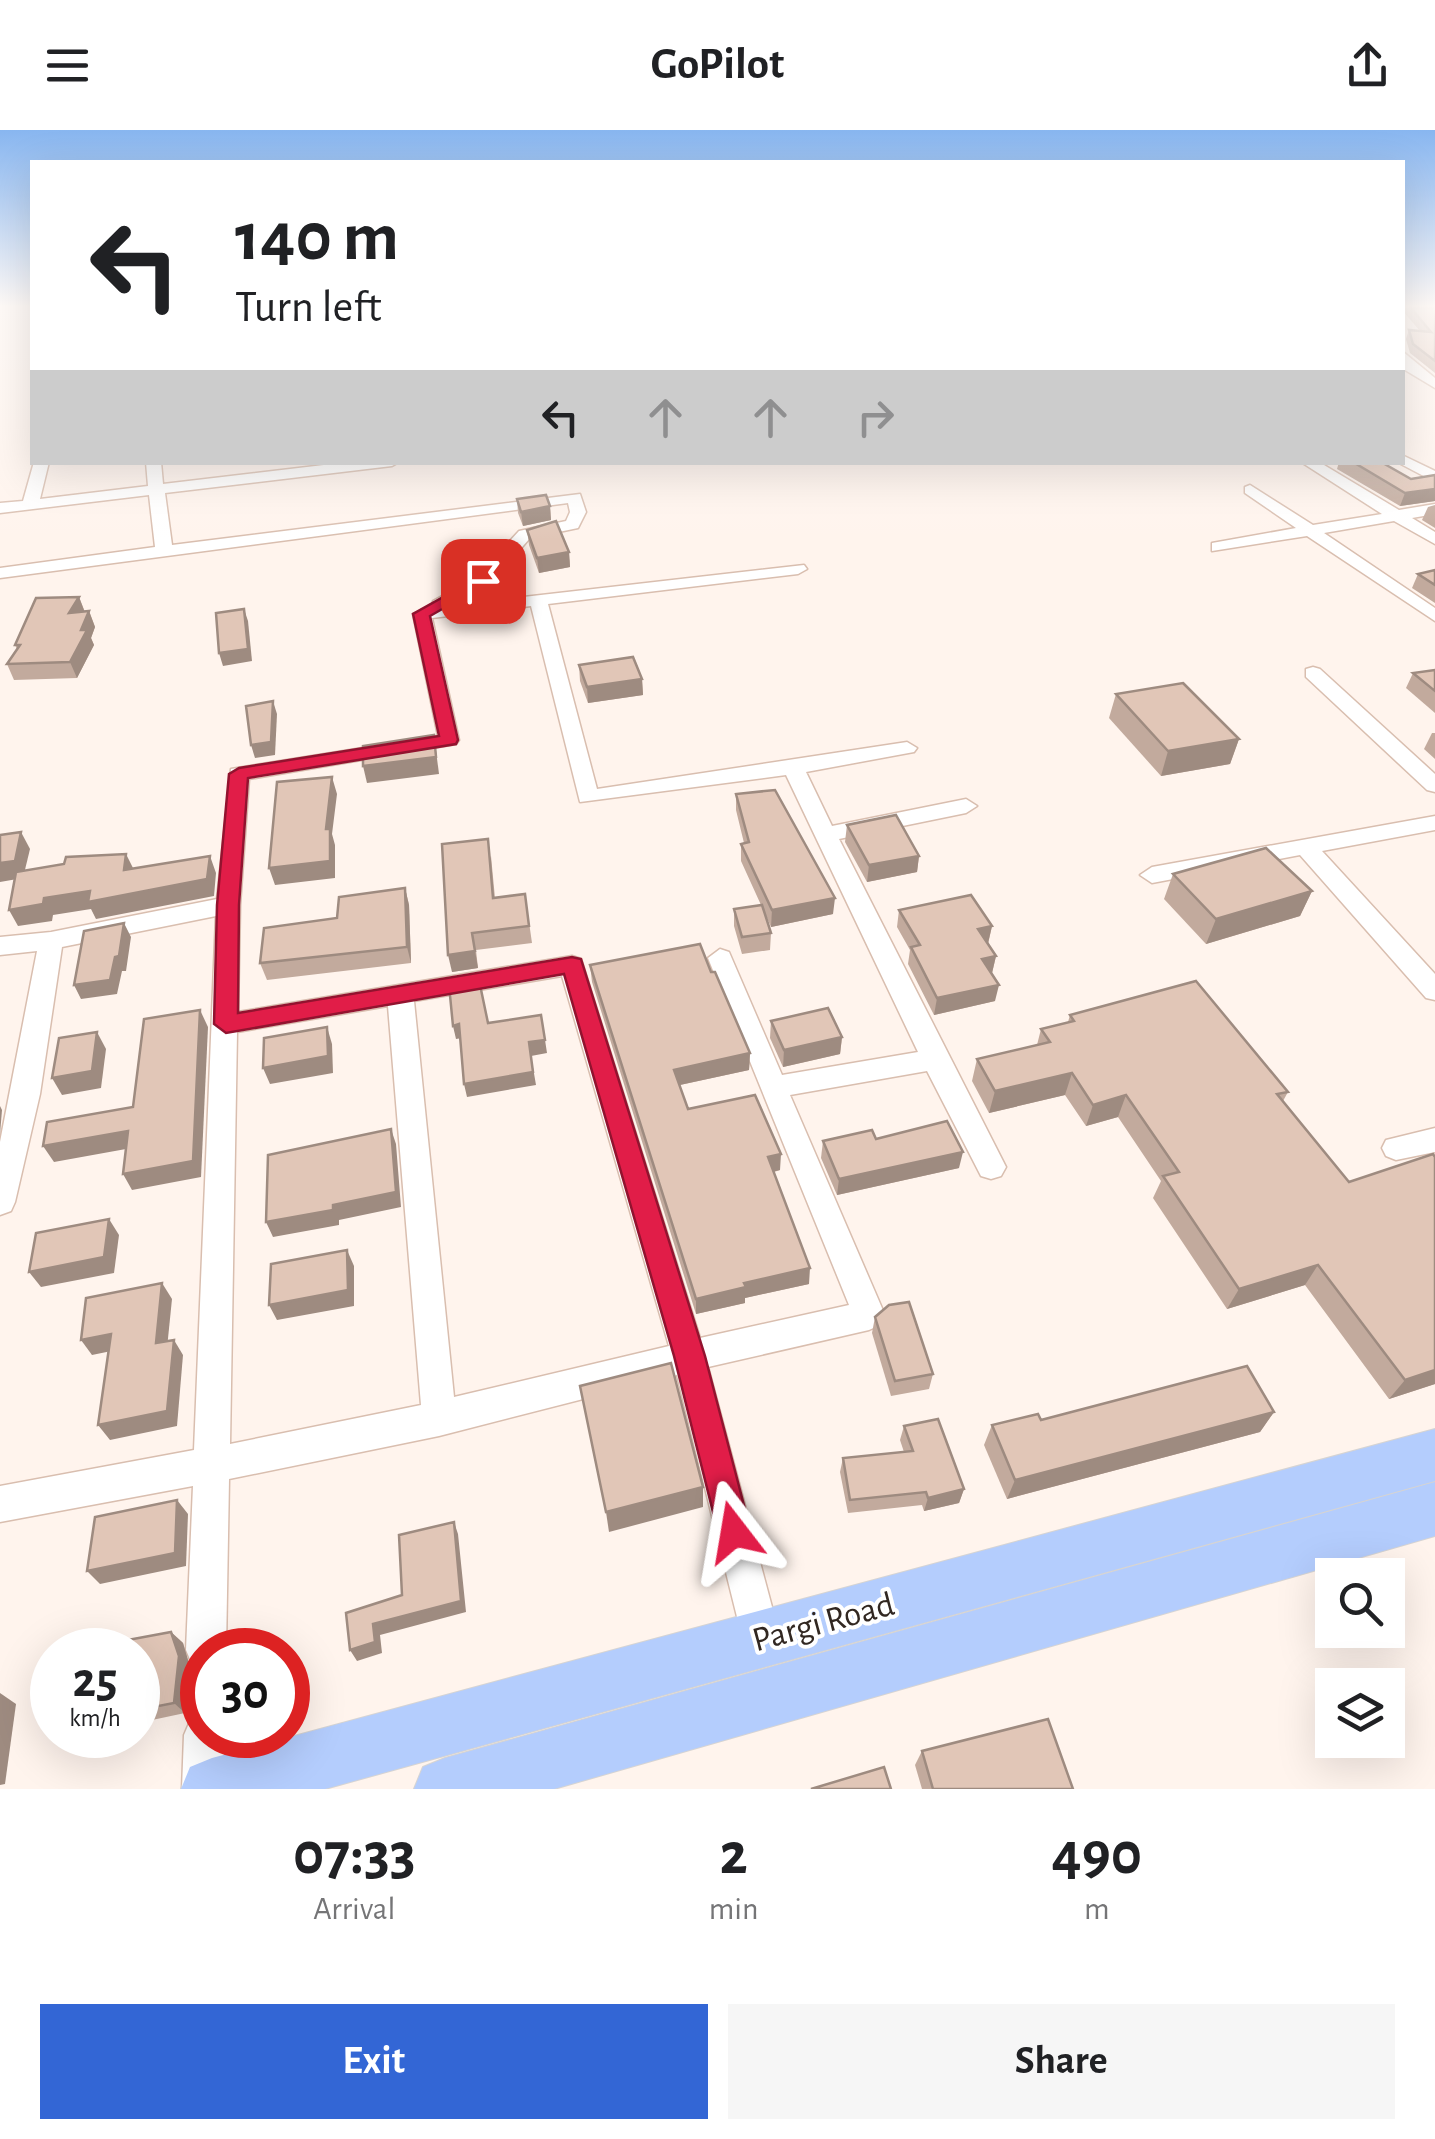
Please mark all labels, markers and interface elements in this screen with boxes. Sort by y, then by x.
icon: menu [40,38,95,93]
icon: share [1340,38,1395,93]
text: GoPilot [651,42,784,87]
icon: left [70,200,200,330]
text: 140 m [235,203,399,273]
text: Turn left [235,285,382,330]
icon: left [533,390,588,445]
icon: ahead [638,390,693,445]
icon: ahead [743,390,798,445]
icon: right [848,390,903,445]
pin [441,539,526,624]
icon: arrive [456,554,511,609]
position arrow [682,1480,786,1584]
map controls [1315,1558,1405,1758]
button: search [1315,1558,1405,1648]
street label: Pargi Road [749,1587,898,1658]
speed limit sign: 30 [180,1628,310,1758]
text: 25 [72,1656,118,1706]
button: layers [1315,1668,1405,1758]
text: km/h [69,1706,121,1731]
text: 07:33 [293,1825,416,1885]
text: 2 [719,1825,748,1885]
text: 490 [1052,1825,1142,1885]
text: Arrival [313,1893,395,1925]
text: min [709,1893,759,1925]
text: m [1084,1893,1110,1925]
button: Exit [40,2004,708,2119]
button: Share [728,2004,1395,2119]

